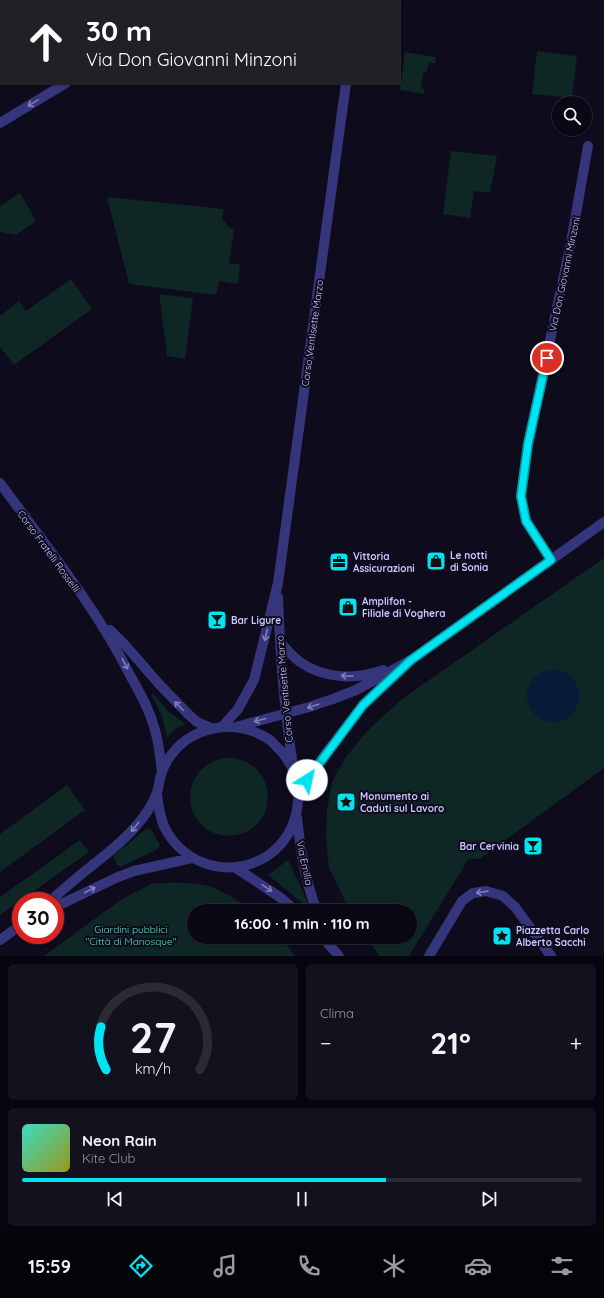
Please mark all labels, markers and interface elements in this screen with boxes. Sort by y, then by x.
text: 30 m [86,13,152,48]
icon: ahead [20,16,72,68]
text: Via Don Giovanni Minzoni [86,48,297,71]
map controls [552,96,592,136]
button: search [552,96,592,136]
one-way arrow [28,99,39,107]
street label: Via Don Giovanni Minzoni [546,215,583,333]
street label: Corso Ventisette Marzo [299,279,326,387]
pin [530,341,564,375]
icon: arrive [536,347,558,369]
street label: Corso Fratelli Rosselli [14,508,83,595]
place label: Le notti di Sonia [450,549,488,574]
place label: Vittoria Assicurazioni [353,550,415,575]
shop icon: Le notti di Sonia [425,550,447,572]
office icon: Vittoria Assicurazioni [328,551,350,573]
place label: Amplifon - Filiale di Voghera [362,595,446,620]
shop icon: Amplifon - Filiale di Voghera [337,596,359,618]
bar icon: Bar Ligure [206,609,228,631]
place label: Bar Ligure [231,614,281,627]
one-way arrow [262,628,269,641]
street label: Corso Ventisette Marzo [273,635,296,743]
one-way arrow [122,658,129,670]
one-way arrow [341,673,354,680]
one-way arrow [174,701,184,711]
one-way arrow [306,703,319,710]
one-way arrow [254,717,267,724]
position arrow [286,759,328,801]
place label: Monumento ai Caduti sul Lavoro [360,790,444,815]
place icon: Monumento ai Caduti sul Lavoro [335,791,357,813]
one-way arrow [131,821,140,832]
bar icon: Bar Cervinia [522,835,544,857]
street label: Via Emilia [293,840,316,886]
place label: Bar Cervinia [459,840,519,853]
one-way arrow [261,884,272,892]
one-way arrow [84,886,96,893]
one-way arrow [475,888,488,896]
speed limit sign: 30 [12,892,64,944]
text: 16:00 · 1 min · 110 m [234,914,370,933]
park label: Giardini pubblici "Città di Manosque" [85,923,177,948]
place label: Piazzetta Carlo Alberto Sacchi [516,924,589,949]
place icon: Piazzetta Carlo Alberto Sacchi [491,925,513,947]
text: Clima [320,1005,354,1021]
text: 27 [130,1011,176,1063]
text: 21° [430,1024,471,1062]
text: − [320,1029,331,1057]
text: + [570,1029,582,1057]
text: km/h [135,1060,171,1078]
text: Neon Rain [82,1131,157,1150]
text: Kite Club [82,1150,135,1166]
icon: previous [104,1188,126,1210]
icon: pause [291,1188,313,1210]
icon: next [478,1188,500,1210]
icon: directions [127,1252,155,1280]
icon: music [211,1252,239,1280]
icon: phone [295,1252,323,1280]
icon: climate [380,1252,408,1280]
icon: car [464,1252,492,1280]
icon: filters [548,1252,576,1280]
text: 15:59 [28,1255,71,1278]

